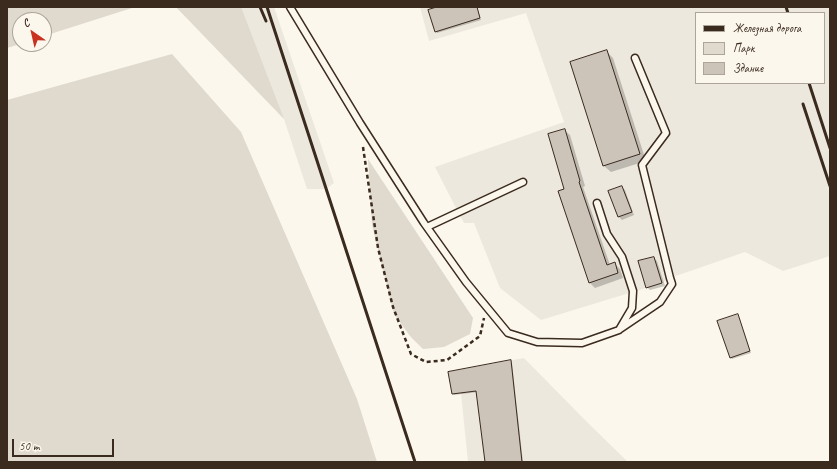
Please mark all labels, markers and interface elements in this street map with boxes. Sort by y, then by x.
north arrow [12,12,52,52]
legend [695,12,825,84]
text: С [20,16,32,30]
text: Железная дорога [733,20,801,36]
text: Парк [733,40,754,56]
text: Здание [733,60,763,76]
scale bar [14,431,116,457]
text: 50 m [19,438,39,454]

